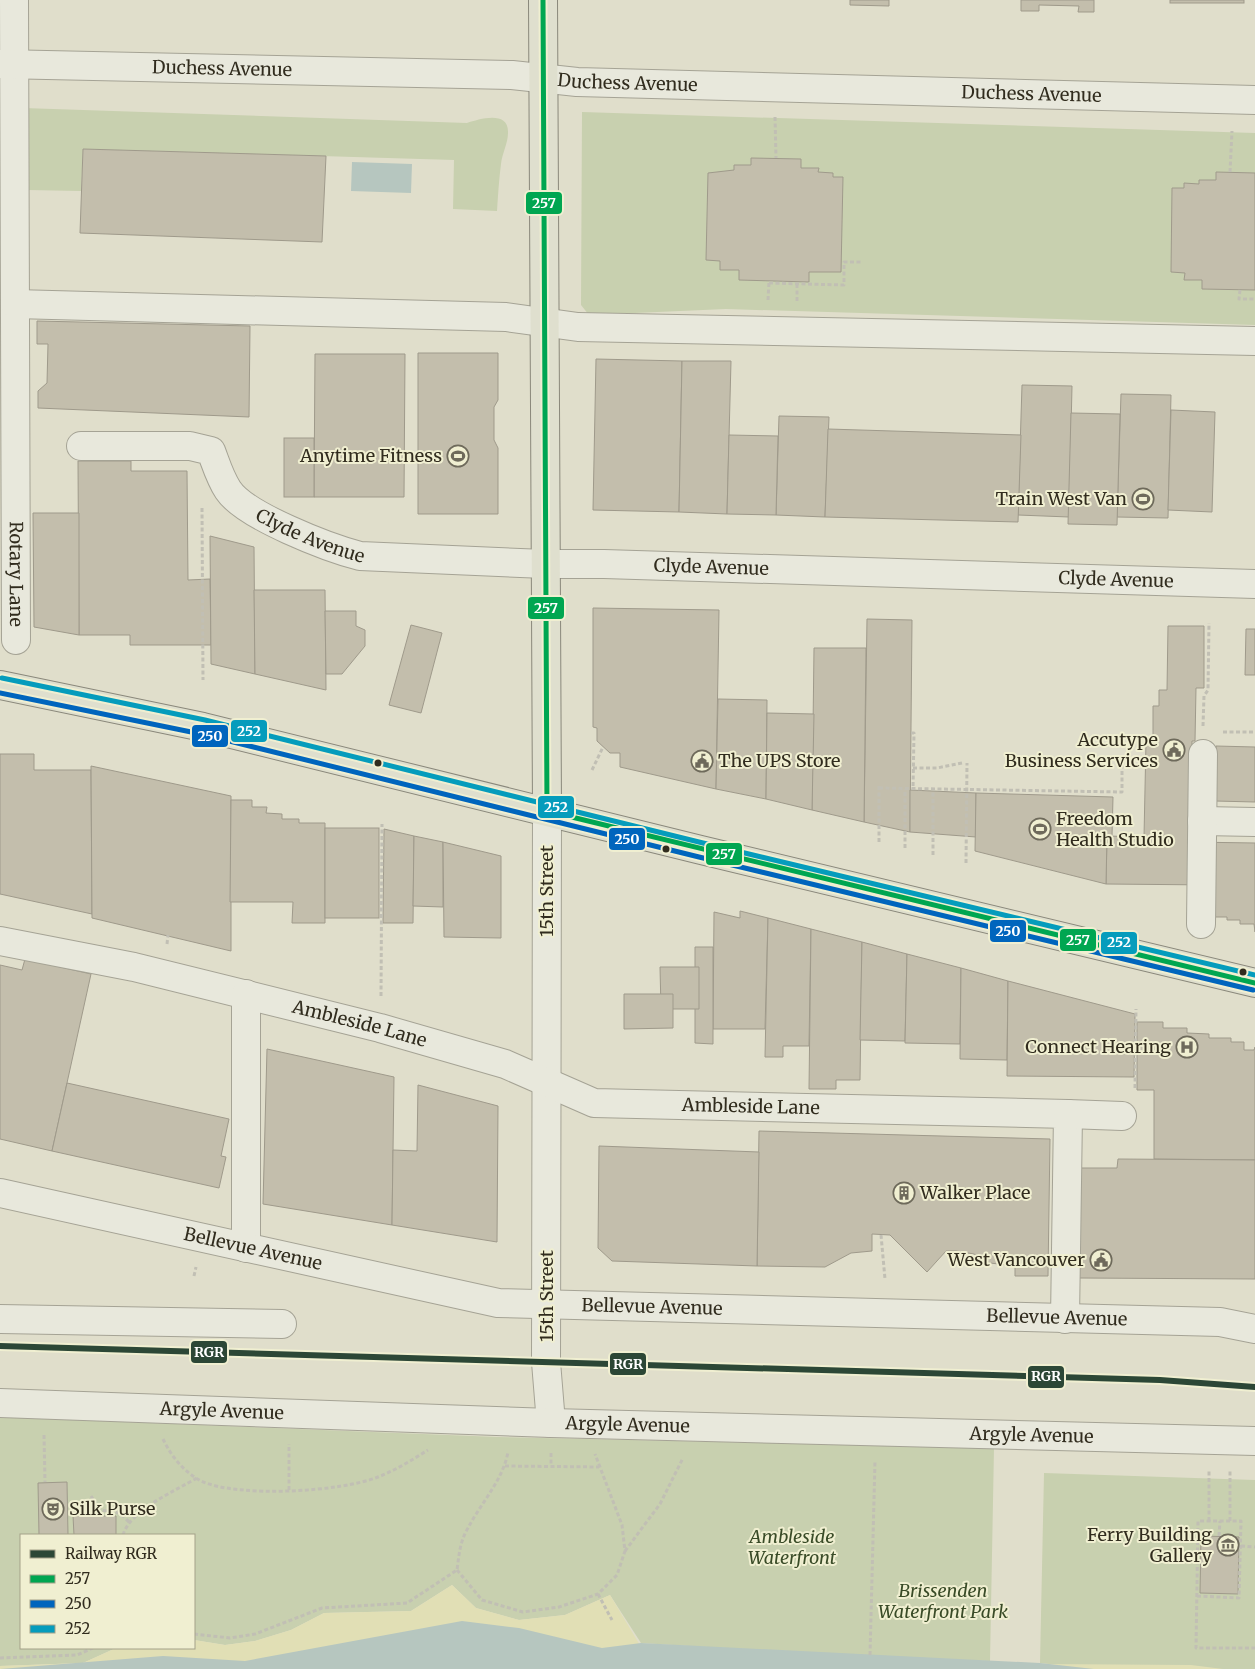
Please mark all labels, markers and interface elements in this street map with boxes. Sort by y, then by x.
street label: Duchess Avenue [152,55,292,81]
street label: Duchess Avenue [556,68,698,96]
street label: Duchess Avenue [961,80,1102,107]
line badge: 257 [525,191,563,215]
text: 257 [532,194,556,212]
place label: Anytime Fitness [299,444,442,467]
sports icon: Anytime Fitness [446,444,470,468]
place label: Train West Van [996,487,1127,510]
sports icon: Train West Van [1131,487,1155,511]
street label: Clyde Avenue [252,503,367,568]
street label: Rotary Lane [5,521,28,627]
street label: Clyde Avenue [653,554,769,580]
street label: Clyde Avenue [1058,566,1174,592]
line badge: 257 [527,596,565,620]
text: 257 [534,599,558,617]
line badge: 252 [230,719,268,743]
text: 252 [237,722,261,740]
line badge: 250 [191,724,229,748]
text: 250 [197,727,223,745]
place label: Accutype Business Services [1005,728,1158,772]
public building icon: Accutype Business Services [1162,738,1186,762]
public building icon: The UPS Store [690,749,714,773]
place label: The UPS Store [718,749,841,772]
unlabelled marker [373,758,383,768]
line badge: 252 [537,795,575,819]
text: 252 [544,798,568,816]
place label: Freedom Health Studio [1056,807,1174,851]
sports icon: Freedom Health Studio [1028,817,1052,841]
line badge: 250 [608,827,646,851]
text: 250 [614,830,640,848]
line badge: 257 [705,842,743,866]
unlabelled marker [661,844,671,854]
street label: 15th Street [535,845,558,937]
text: 257 [712,845,736,863]
line badge: 250 [989,919,1027,943]
text: 250 [995,922,1021,940]
line badge: 257 [1059,928,1097,952]
text: 257 [1066,931,1090,949]
line badge: 252 [1100,931,1138,955]
text: 252 [1107,933,1131,951]
unlabelled marker [1238,967,1248,977]
street label: Ambleside Lane [289,994,429,1052]
place label: Connect Hearing [1025,1035,1171,1058]
hospital icon: Connect Hearing [1175,1035,1199,1059]
street label: Ambleside Lane [681,1093,820,1119]
building icon: Walker Place [892,1181,916,1205]
place label: Walker Place [919,1181,1030,1204]
street label: Bellevue Avenue [182,1222,324,1275]
place label: West Vancouver [947,1248,1085,1271]
public building icon: West Vancouver [1089,1248,1113,1272]
street label: 15th Street [535,1250,558,1342]
street label: Bellevue Avenue [581,1293,723,1320]
street label: Bellevue Avenue [986,1304,1128,1331]
line badge: RGR [190,1340,228,1364]
text: RGR [194,1343,225,1361]
line badge: RGR [609,1352,647,1376]
text: RGR [613,1355,644,1373]
line badge: RGR [1027,1365,1065,1389]
text: RGR [1031,1367,1062,1385]
street label: Argyle Avenue [158,1397,284,1424]
street label: Argyle Avenue [564,1411,690,1438]
street label: Argyle Avenue [968,1422,1094,1448]
theatre icon: Silk Purse [41,1497,65,1521]
place label: Silk Purse [69,1497,156,1520]
place label: Ferry Building Gallery [1087,1523,1213,1567]
park label: Ambleside Waterfront [748,1525,837,1569]
museum icon: Ferry Building Gallery [1216,1533,1240,1557]
legend [20,1534,195,1649]
text: Railway RGR [65,1544,158,1563]
text: 257 [65,1569,90,1588]
park label: Brissenden Waterfront Park [878,1579,1008,1623]
text: 250 [65,1594,92,1613]
text: 252 [65,1619,90,1638]

